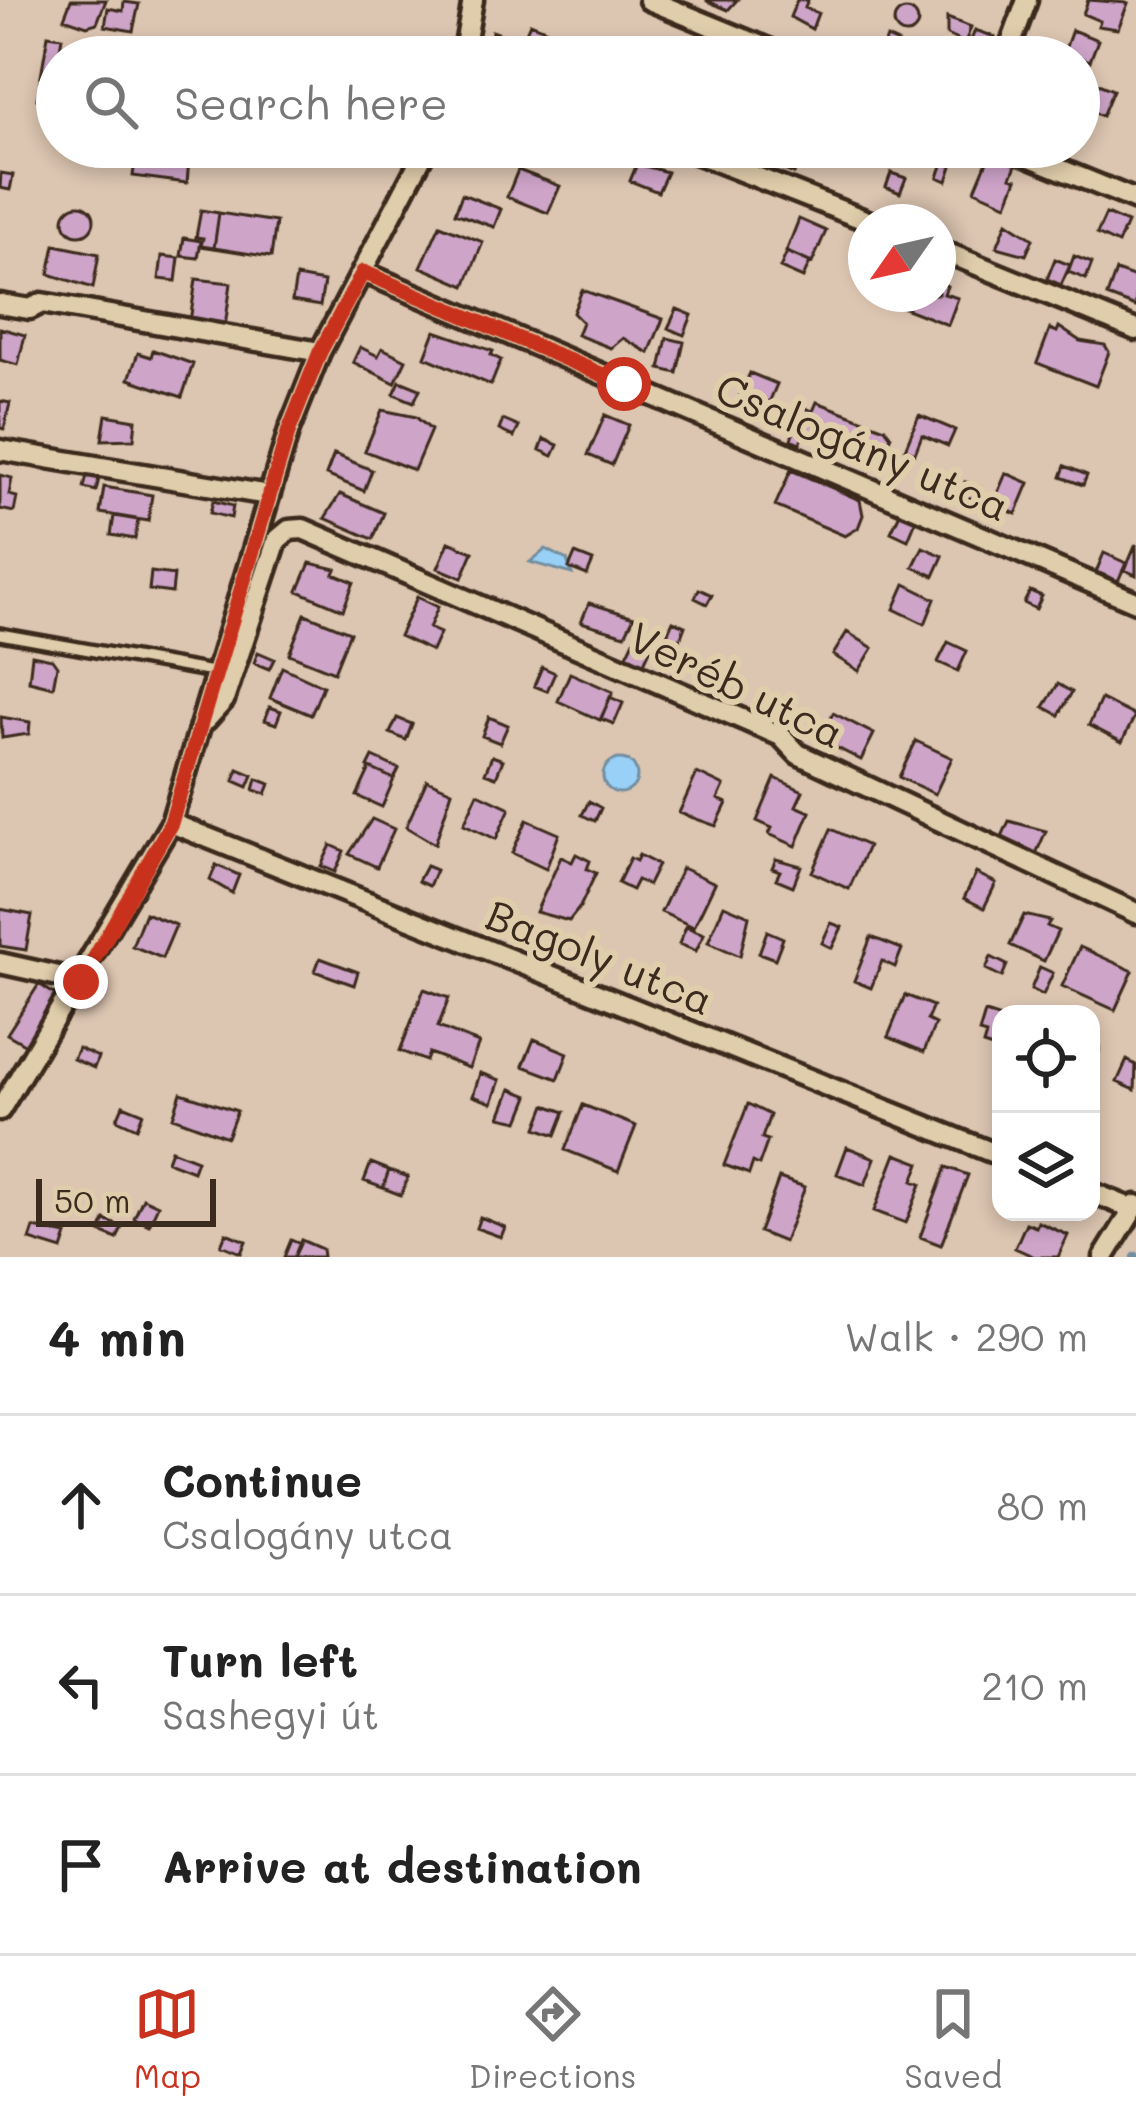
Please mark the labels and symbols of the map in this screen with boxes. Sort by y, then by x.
north arrow [848,204,956,312]
route start [597,357,651,411]
street label: Csalogány utca [708,359,1018,533]
street label: Veréb utca [620,608,854,760]
street label: Bagoly utca [479,886,721,1026]
route end [54,955,108,1009]
scale bar [36,1173,216,1226]

